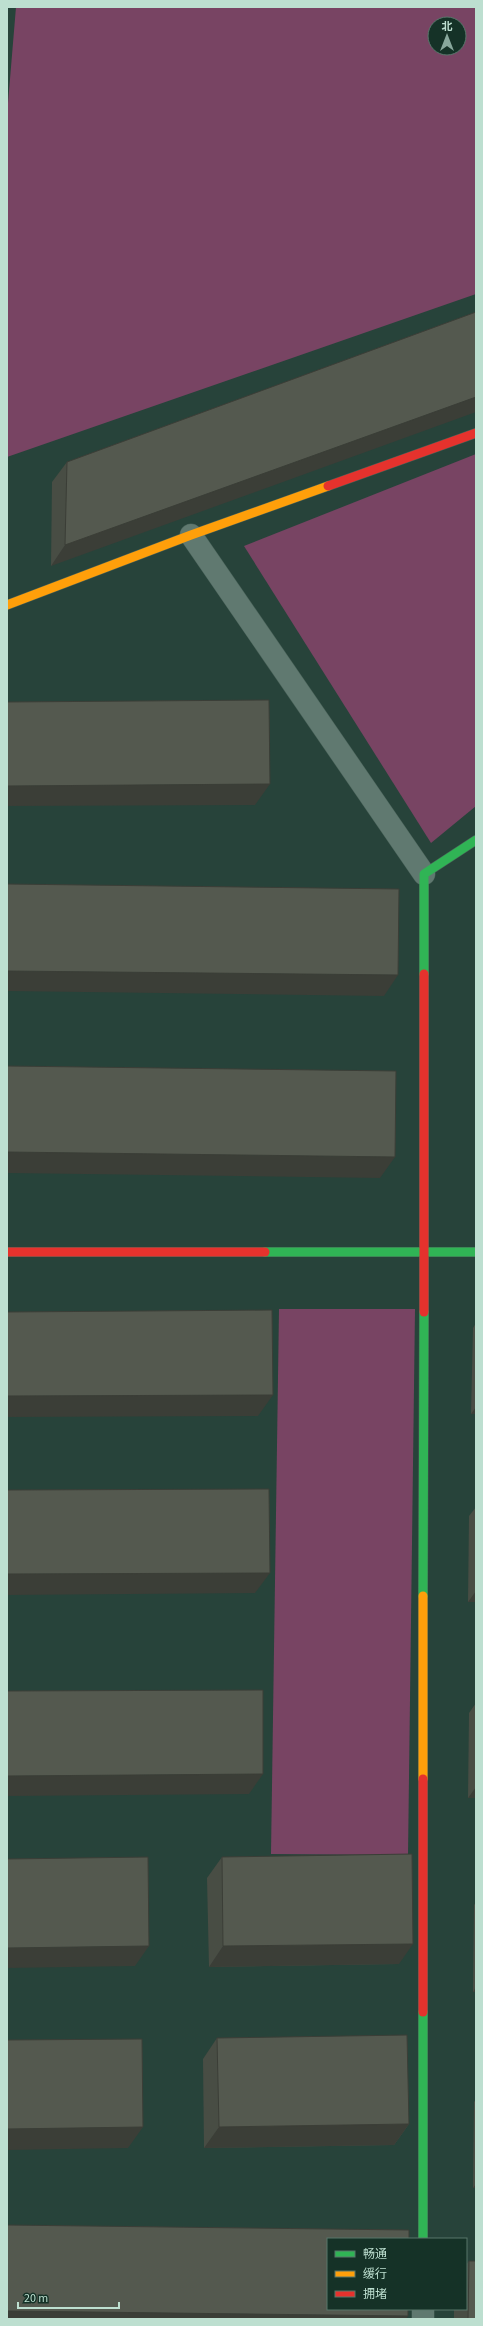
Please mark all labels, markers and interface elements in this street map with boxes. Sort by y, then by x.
north arrow [427,16,467,56]
text: 北 [442,19,453,34]
legend [327,2238,467,2310]
text: 畅通 [363,2246,387,2263]
text: 缓行 [363,2266,387,2283]
scale bar [18,2284,119,2310]
text: 拥堵 [363,2286,387,2303]
text: 20 m [24,2290,48,2307]

